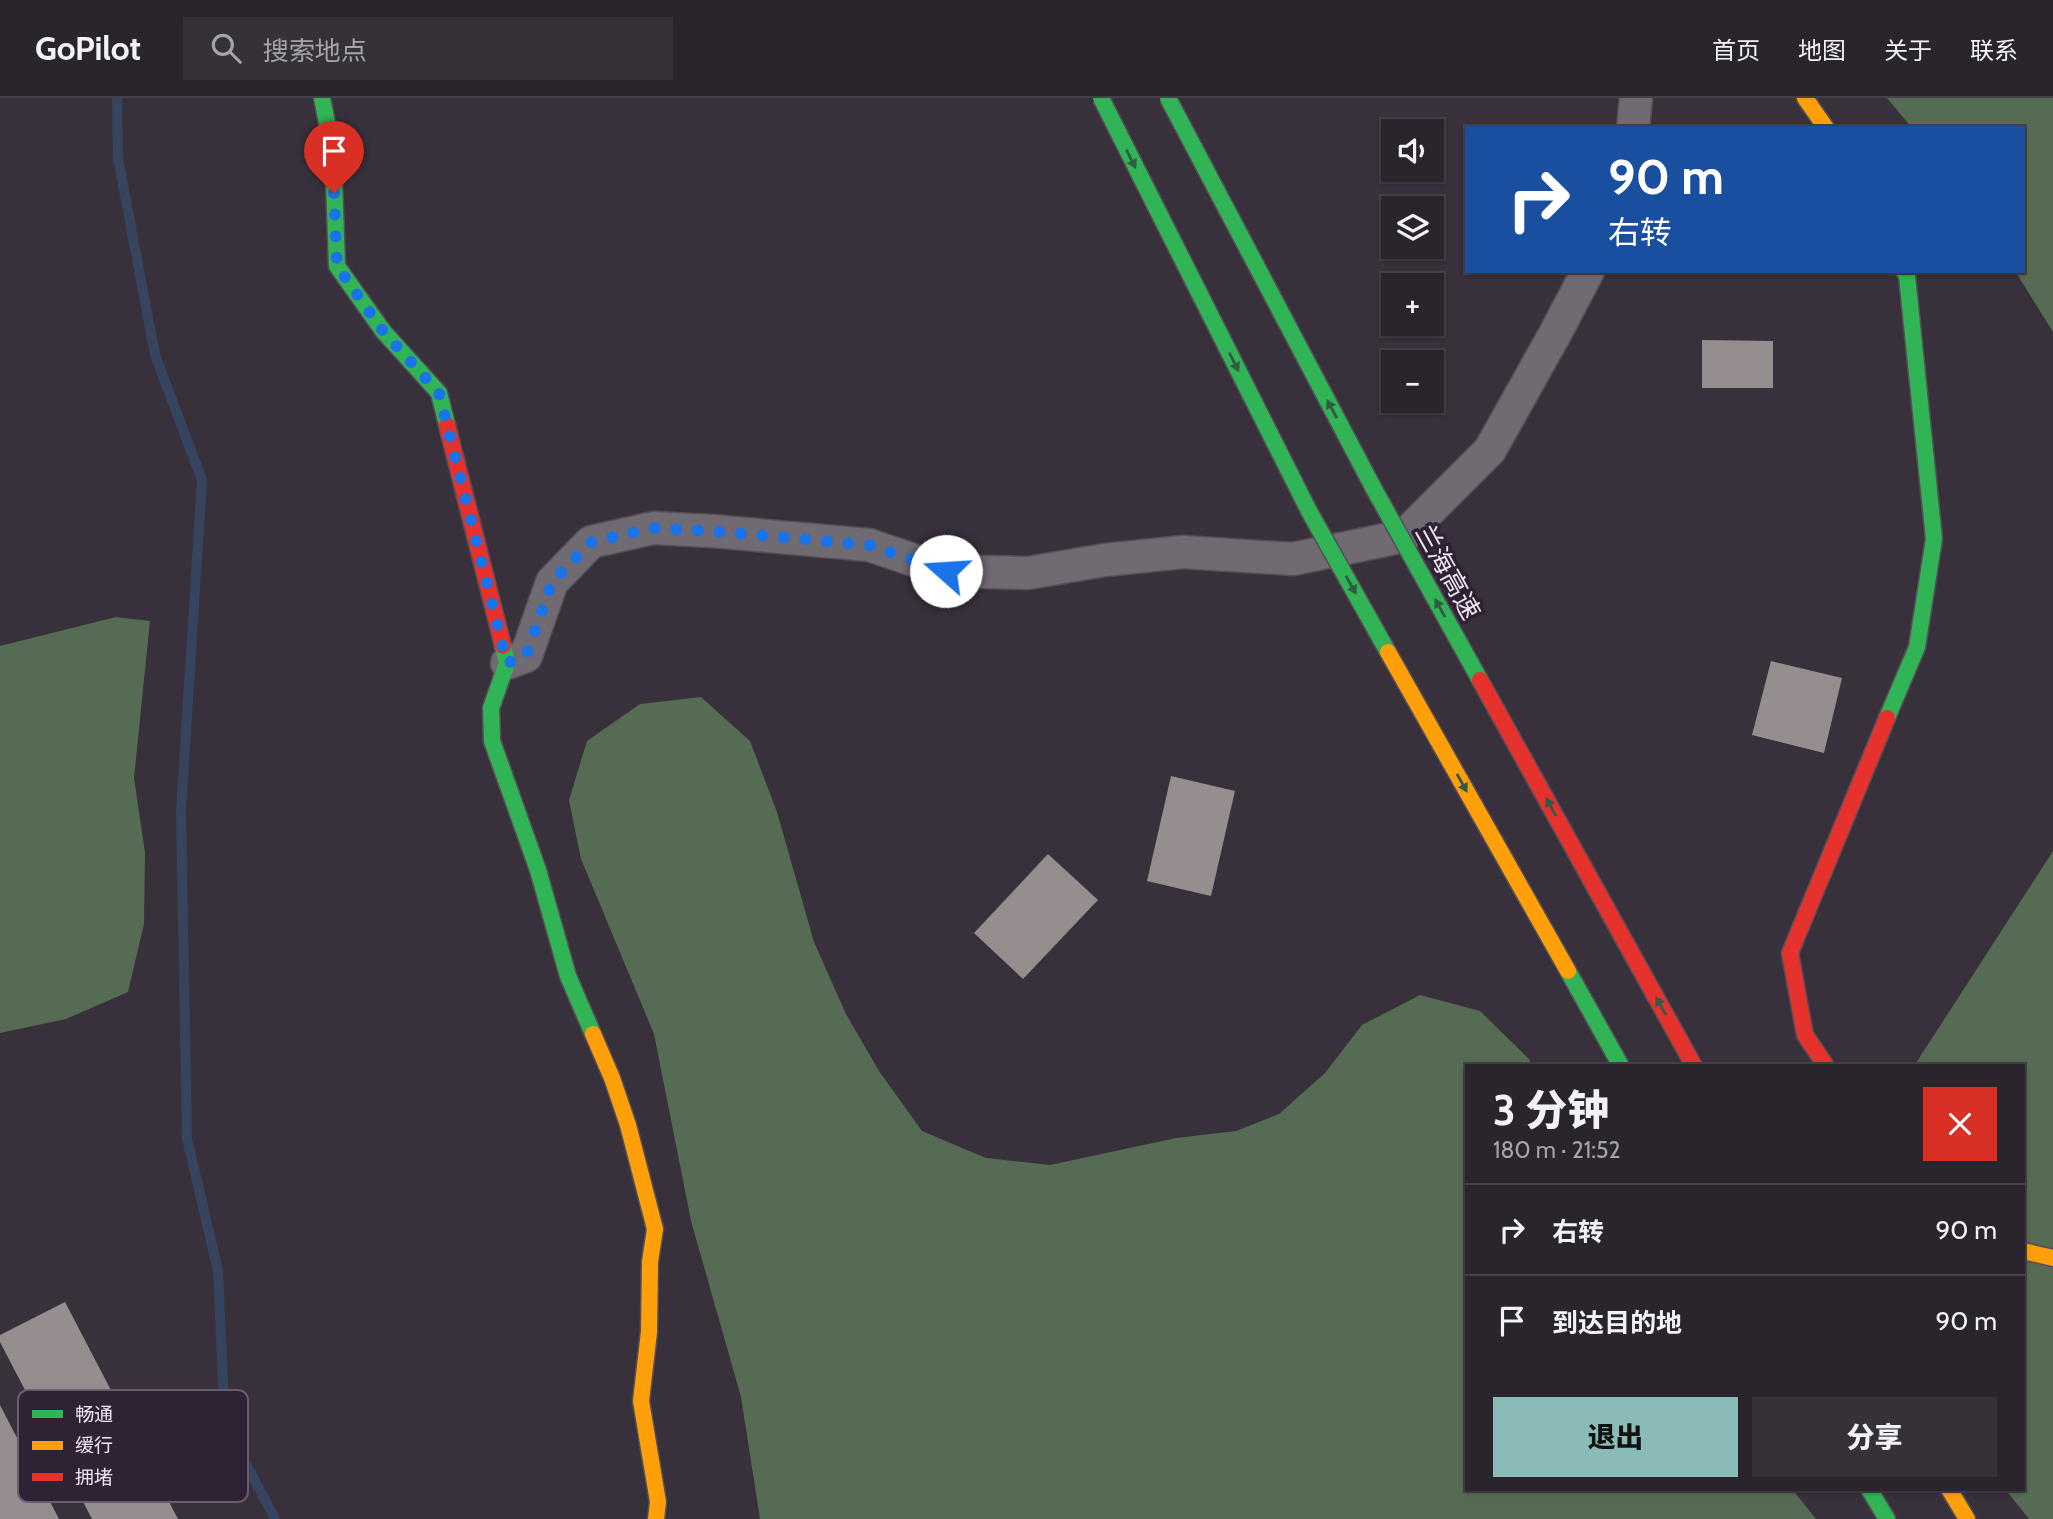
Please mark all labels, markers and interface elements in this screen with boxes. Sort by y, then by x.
search box [183,17,673,80]
text: GoPilot [35,28,141,68]
icon: search [207,29,245,67]
text: 搜索地点 [263,35,367,67]
text: 首页 [1712,36,1760,65]
text: 地图 [1798,36,1846,65]
text: 关于 [1884,36,1932,65]
text: 联系 [1970,36,2018,65]
map controls [1381,119,1444,413]
button: sound [1381,119,1444,182]
pin [304,121,364,193]
icon: arrive [315,132,353,170]
text: 90 m [1608,147,1724,206]
one-way arrow [1126,149,1137,169]
icon: right [1493,154,1584,245]
button: layers [1381,196,1444,259]
text: 右转 [1608,213,1672,252]
button: + [1381,273,1444,336]
button: − [1381,350,1444,413]
one-way arrow [1228,352,1239,372]
one-way arrow [1326,398,1338,418]
street label: 兰海高速 [1409,519,1487,625]
position arrow [909,534,983,608]
one-way arrow [1345,576,1357,595]
one-way arrow [1434,599,1446,618]
one-way arrow [1456,774,1468,793]
one-way arrow [1545,798,1557,817]
one-way arrow [1655,996,1667,1016]
text: 3 分钟 [1493,1084,1609,1136]
button: close [1923,1087,1997,1161]
text: 180 m · 21:52 [1493,1136,1621,1164]
icon: right [1493,1211,1531,1249]
text: 90 m [1935,1214,1997,1246]
text: 右转 [1552,1216,1604,1248]
icon: arrive [1493,1302,1531,1340]
text: 90 m [1935,1305,1997,1337]
text: 到达目的地 [1552,1307,1682,1339]
legend [18,1390,248,1502]
button: 退出 [1493,1397,1738,1477]
button: 分享 [1752,1397,1997,1477]
text: 畅通 [75,1403,113,1426]
text: 缓行 [75,1434,113,1457]
text: 拥堵 [75,1466,113,1489]

